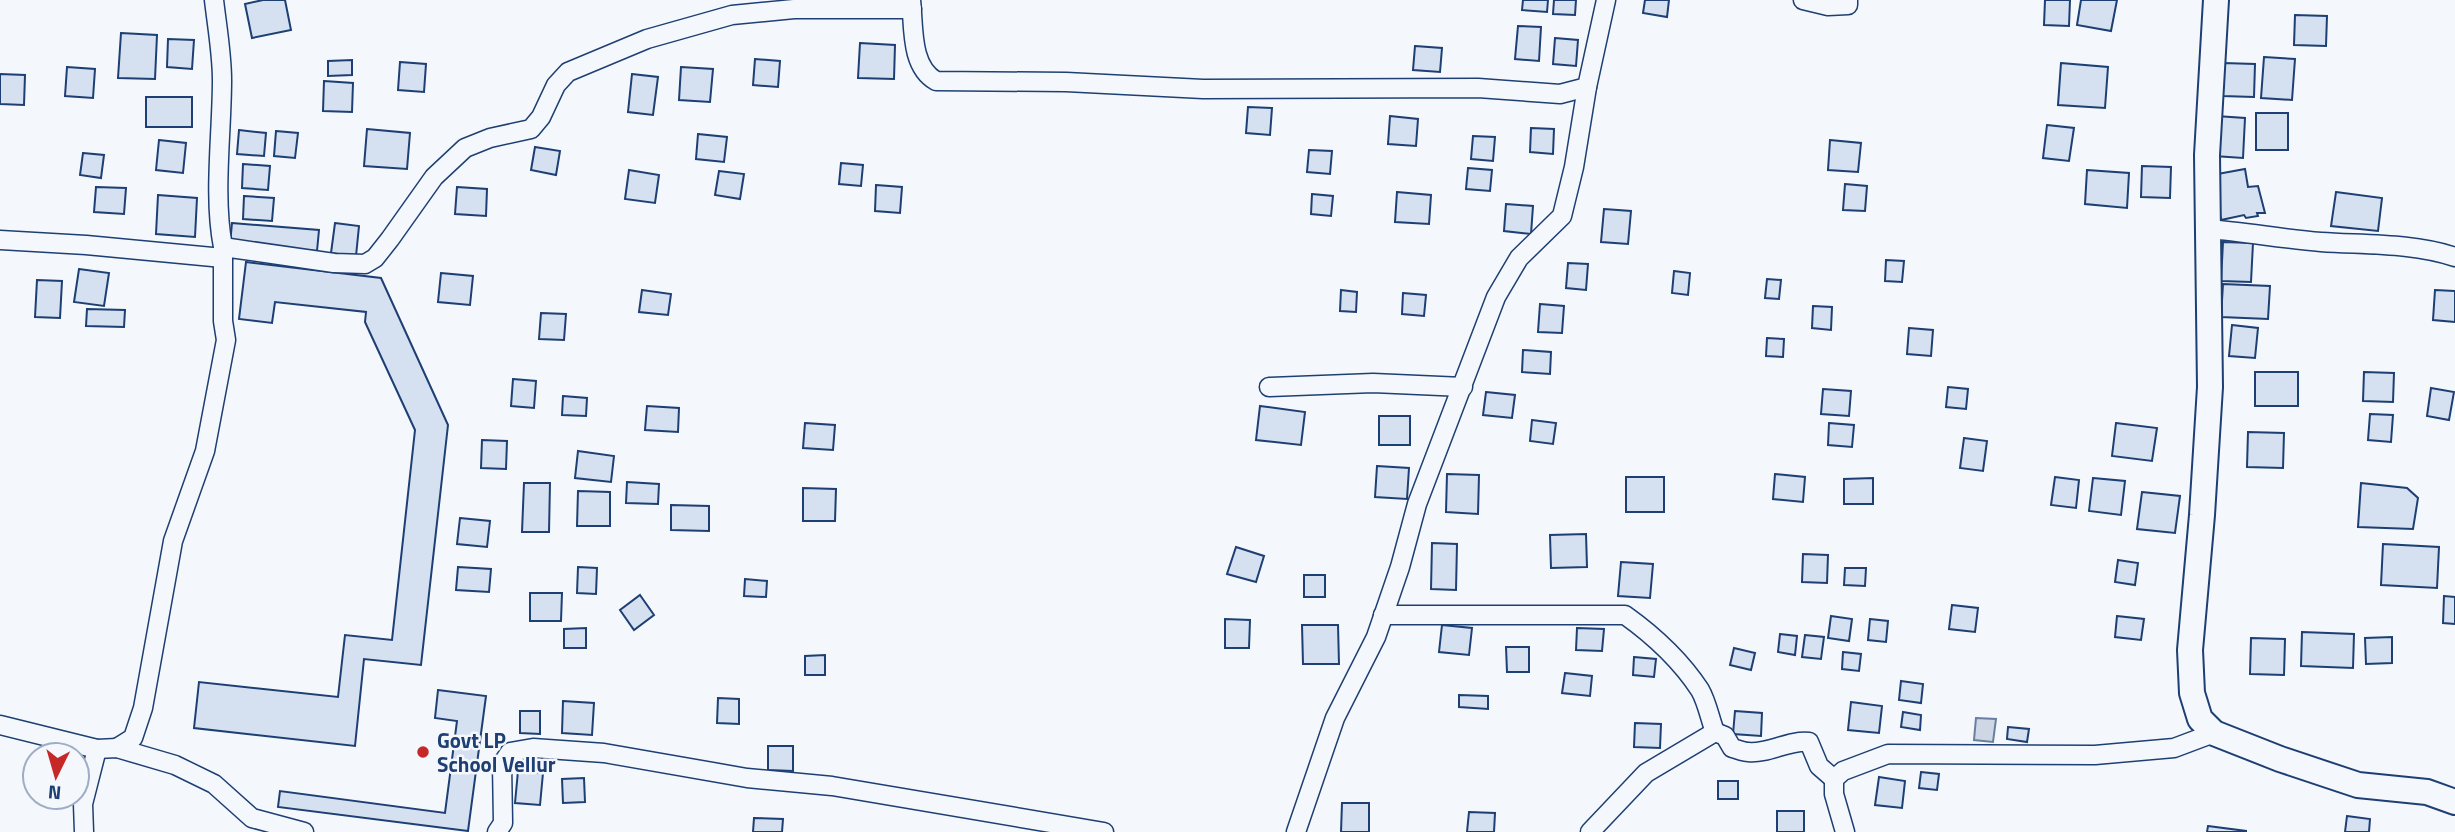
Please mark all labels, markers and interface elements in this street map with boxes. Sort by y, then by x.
place label: Govt LP School Vellur [437,724,556,780]
north arrow [21,741,91,811]
marker: Govt LP School Vellur [415,744,431,760]
text: N [47,778,62,808]

